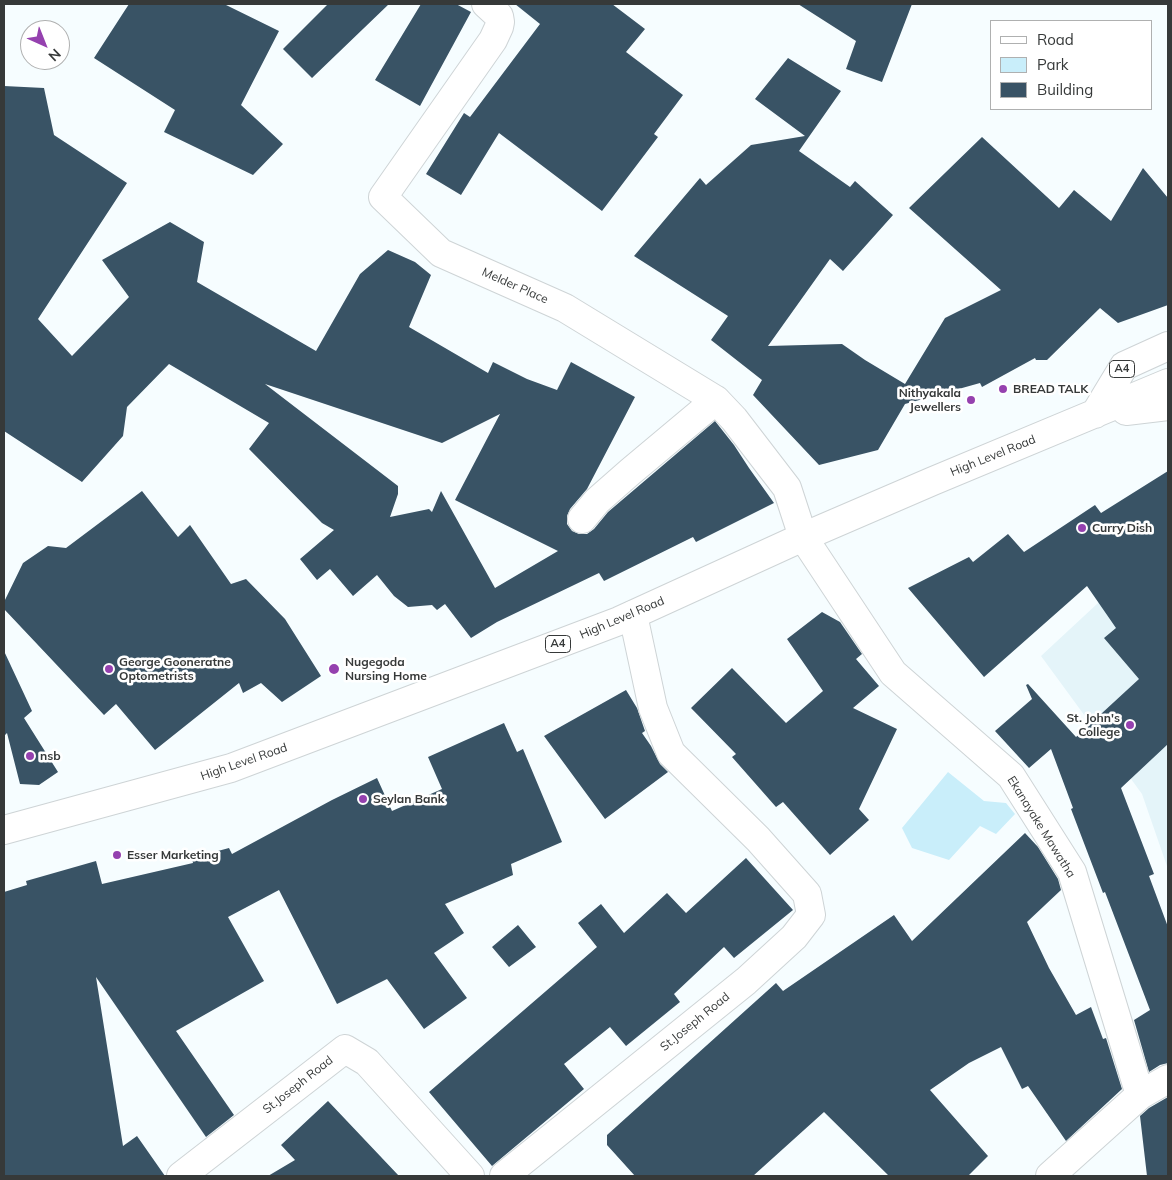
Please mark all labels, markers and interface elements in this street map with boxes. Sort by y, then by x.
north arrow [20,20,70,70]
legend [990,20,1152,110]
text: Road [1037,30,1074,49]
text: N [45,45,65,65]
text: Park [1037,55,1069,74]
text: Building [1037,80,1093,99]
street label: Melder Place [480,265,550,307]
road number: A4 [1110,360,1134,378]
place label: BREAD TALK [1013,382,1088,396]
marker: BREAD TALK [997,383,1009,395]
place label: Nithyakala Jewellers [899,386,961,414]
marker: Nithyakala Jewellers [965,394,977,406]
street label: High Level Road [948,432,1038,480]
place label: Curry Dish [1092,521,1152,535]
marker: Curry Dish [1076,522,1088,534]
street label: High Level Road [577,594,667,642]
road number: A4 [546,636,570,652]
place label: George Gooneratne Optometrists [119,655,231,683]
place label: Nugegoda Nursing Home [345,655,427,683]
marker: Nugegoda Nursing Home [327,662,341,676]
marker: George Gooneratne Optometrists [103,663,115,675]
place label: St. John's College [1066,711,1120,739]
marker: St. John's College [1124,719,1136,731]
street label: High Level Road [199,740,289,784]
place label: nsb [40,749,61,763]
marker: nsb [24,750,36,762]
street label: Ekanayake Mawatha [1004,774,1078,880]
place label: Seylan Bank [373,792,444,806]
marker: Seylan Bank [357,793,369,805]
place label: Esser Marketing [127,848,219,862]
marker: Esser Marketing [111,849,123,861]
street label: St.Joseph Road [657,990,733,1054]
street label: St.Joseph Road [260,1053,336,1117]

